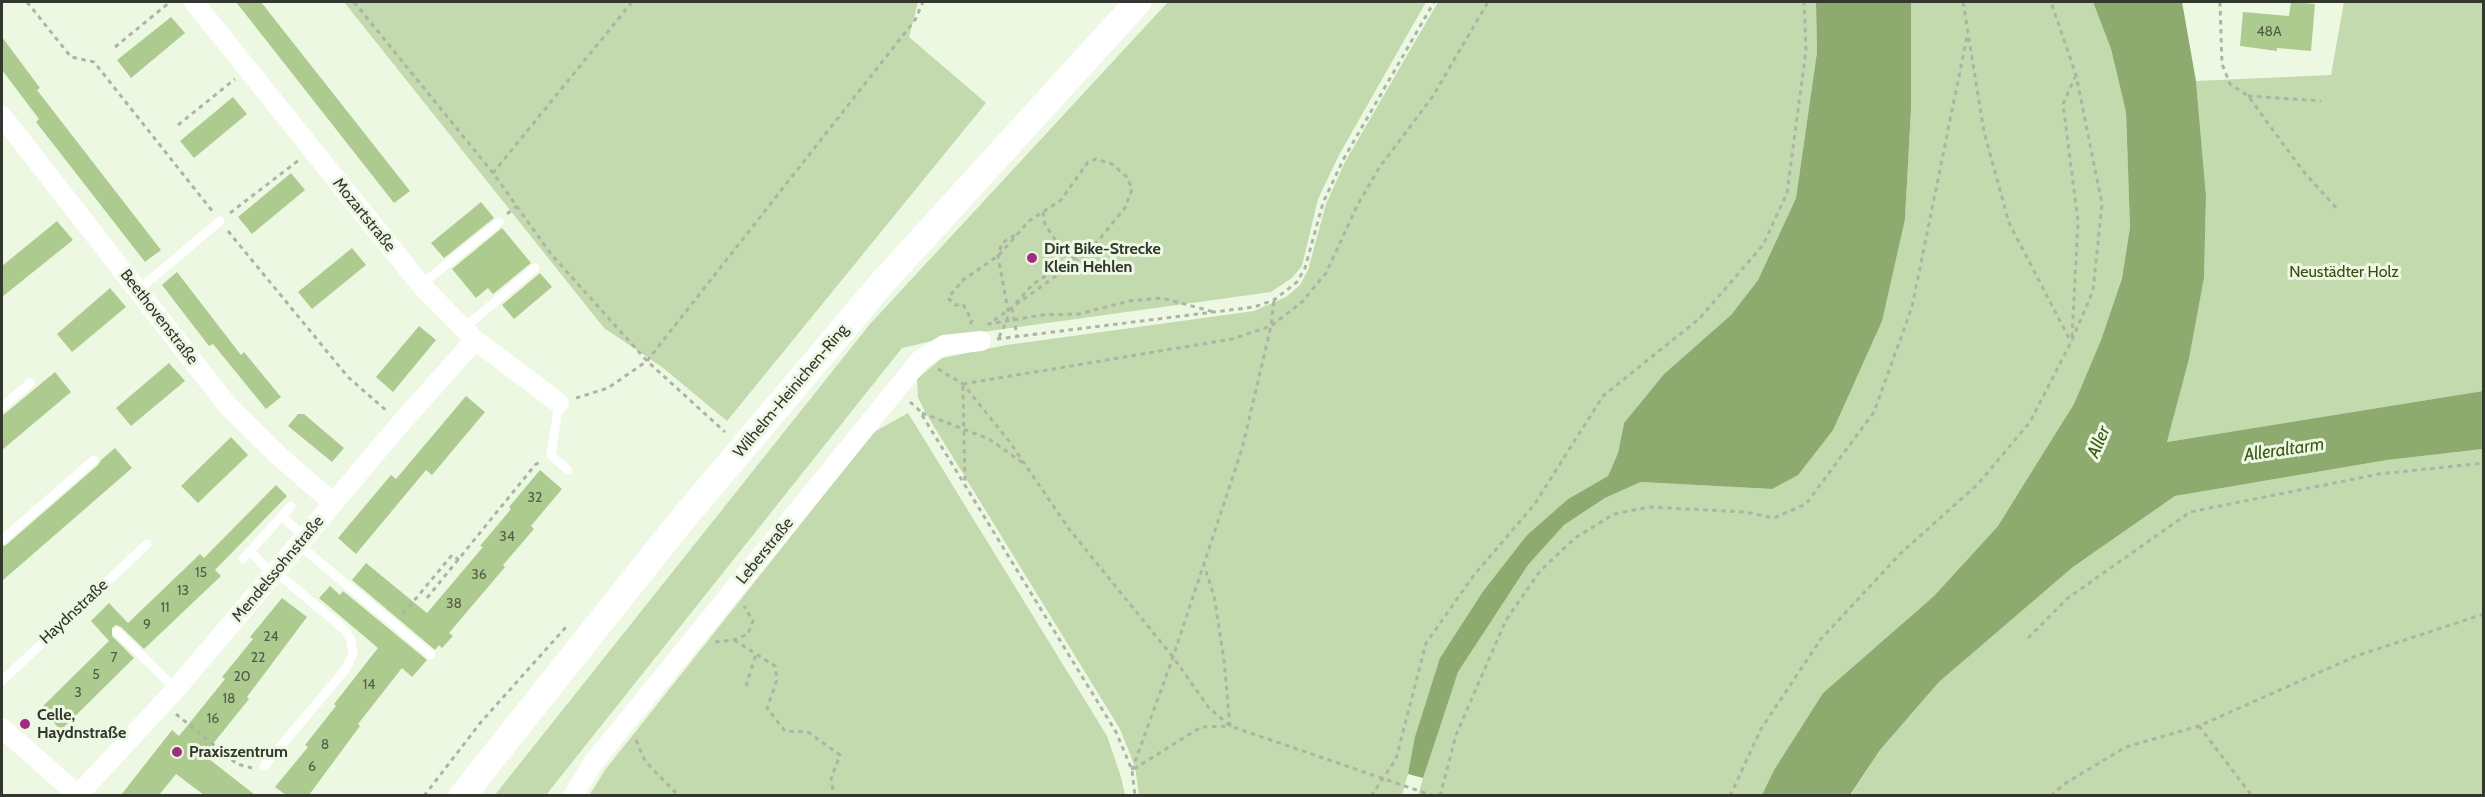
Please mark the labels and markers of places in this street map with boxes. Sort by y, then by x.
place label: Dirt Bike-Strecke Klein Hehlen [1044,239,1161,277]
marker: Dirt Bike-Strecke Klein Hehlen [1025,251,1039,265]
place label: Celle, Haydnstraße [37,705,126,743]
marker: Celle, Haydnstraße [18,717,32,731]
place label: Praxiszentrum [189,742,288,762]
marker: Praxiszentrum [170,745,184,759]

